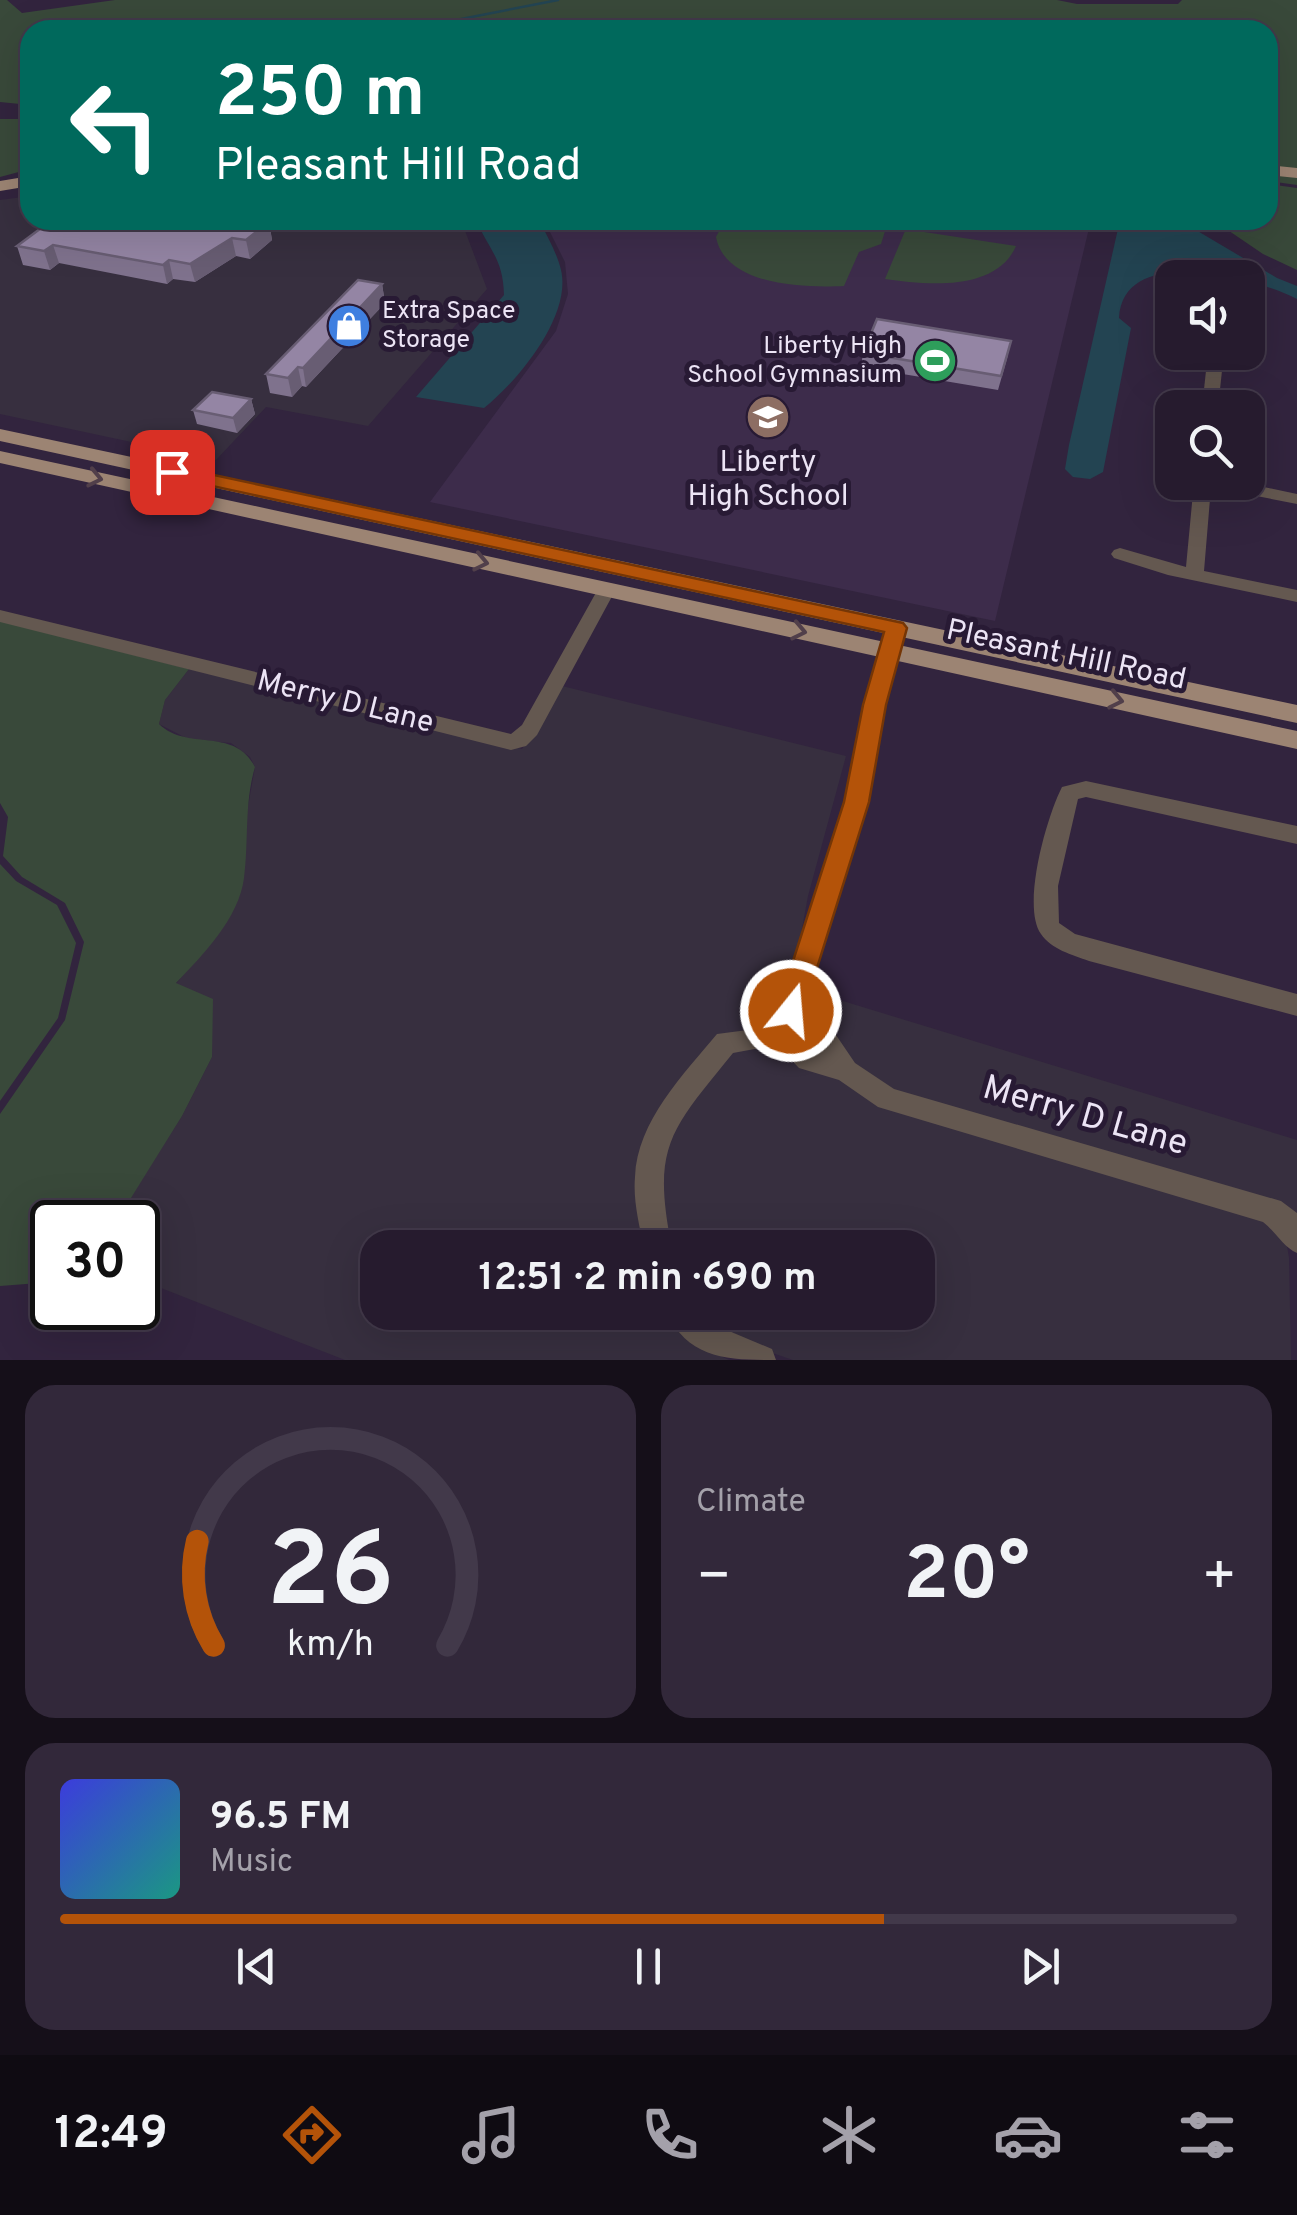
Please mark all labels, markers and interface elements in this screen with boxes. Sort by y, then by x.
text: 250 m [215,52,425,141]
icon: left [50,60,180,190]
text: Pleasant Hill Road [215,139,581,196]
map controls [1155,260,1265,500]
button: sound [1155,260,1265,370]
place label: Extra Space Storage [382,296,515,357]
shop icon: Extra Space Storage [326,303,372,349]
place label: Liberty High School Gymnasium [687,331,902,392]
sports icon: Liberty High School Gymnasium [912,338,958,384]
button: search [1155,390,1265,500]
school or university icon: Liberty High School [745,394,791,440]
pin [130,430,215,515]
icon: arrive [145,445,200,500]
place label: Liberty High School [687,445,849,516]
one-way arrow [86,466,103,487]
one-way arrow [472,550,489,571]
street label: Pleasant Hill Road [943,613,1189,699]
one-way arrow [790,619,807,640]
street label: Merry D Lane [253,663,437,743]
one-way arrow [1107,689,1124,710]
position arrow [739,959,843,1063]
street label: Merry D Lane [977,1067,1193,1167]
speed limit sign: 30 [30,1200,160,1330]
text: 12:51 · 2 min · 690 m [478,1255,817,1304]
text: Climate [696,1483,806,1523]
text: 26 [267,1511,394,1643]
text: 20° [903,1531,1030,1626]
text: − [696,1544,731,1614]
text: + [1202,1544,1237,1614]
text: km/h [287,1623,374,1669]
text: 96.5 FM [210,1794,351,1843]
text: Music [210,1843,293,1883]
icon: previous [229,1939,284,1994]
icon: pause [621,1939,676,1994]
icon: next [1013,1939,1068,1994]
icon: directions [277,2100,347,2170]
icon: music [456,2100,526,2170]
icon: phone [635,2100,705,2170]
icon: climate [814,2100,884,2170]
icon: car [993,2100,1063,2170]
icon: filters [1172,2100,1242,2170]
text: 12:49 [55,2107,168,2164]

